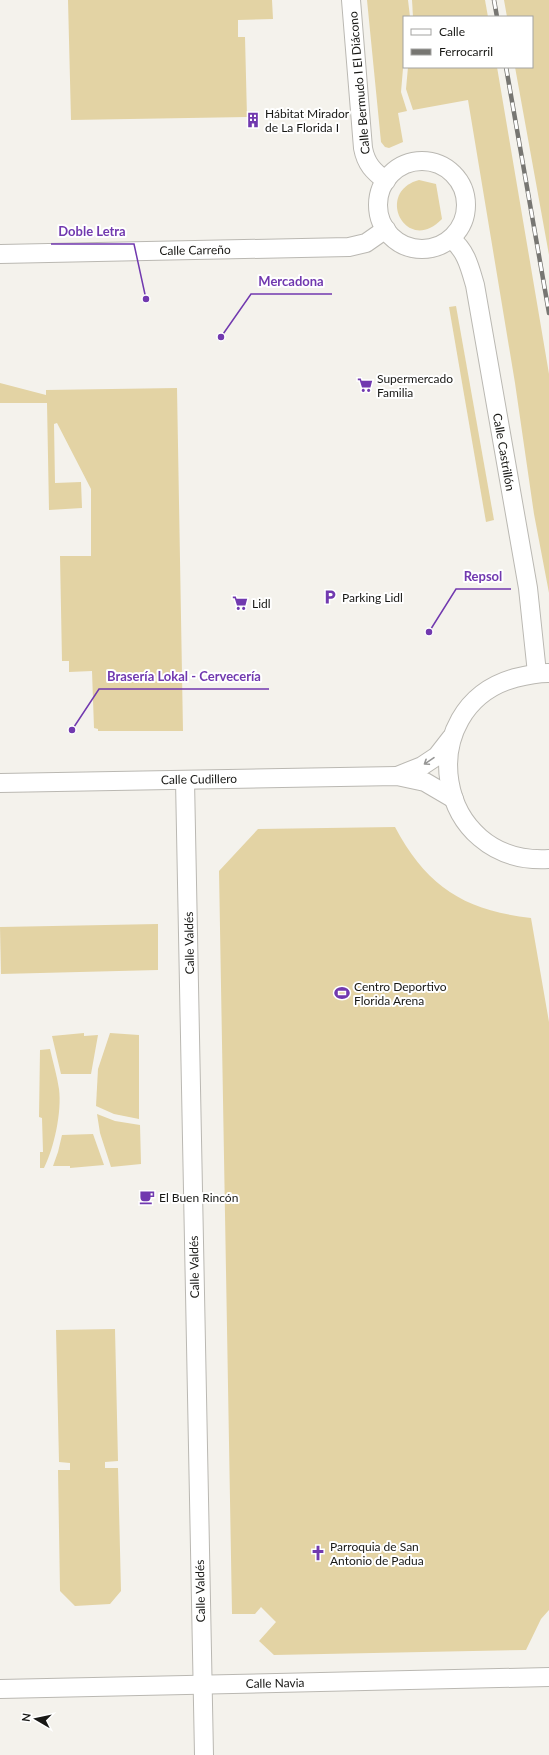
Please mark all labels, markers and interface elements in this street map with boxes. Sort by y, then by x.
street label: Calle Bermudo I El Diácono [345,11,373,155]
legend [403,16,533,68]
text: Calle [439,24,465,39]
text: Ferrocarril [439,44,493,59]
place label: Hábitat Mirador de La Florida I [265,106,350,135]
building icon: Hábitat Mirador de La Florida I [244,111,262,129]
callout: Doble Letra [51,219,134,244]
text: Doble Letra [58,223,126,239]
street label: Calle Carreño [159,242,231,258]
callout: Mercadona [251,269,332,294]
text: Mercadona [258,273,324,289]
place label: Supermercado Familia [377,371,453,400]
supermarket icon: Supermercado Familia [356,376,374,394]
street label: Calle Castrillón [490,412,518,492]
callout: Repsol [456,564,511,589]
text: Repsol [464,568,502,584]
parking icon: Parking Lidl [321,588,339,606]
place label: Parking Lidl [342,590,403,605]
supermarket icon: Lidl [231,594,249,612]
place label: Lidl [252,596,271,611]
callout: Brasería Lokal - Cervecería [99,664,269,689]
text: Brasería Lokal - Cervecería [107,668,261,684]
one-way arrow [424,757,435,765]
street label: Calle Cudillero [161,771,237,787]
street label: Calle Valdés [181,911,197,975]
place label: Centro Deportivo Florida Arena [354,979,447,1008]
sports icon: Centro Deportivo Florida Arena [333,984,351,1002]
cafe icon: El Buen Rincón [138,1188,156,1206]
place label: El Buen Rincón [159,1190,238,1205]
street label: Calle Valdés [186,1235,202,1299]
place label: Parroquia de San Antonio de Padua [330,1539,424,1568]
church icon: Parroquia de San Antonio de Padua [309,1544,327,1562]
street label: Calle Valdés [192,1559,208,1623]
street label: Calle Navia [245,1675,305,1691]
north arrow [16,1699,56,1739]
text: N [19,1712,33,1723]

